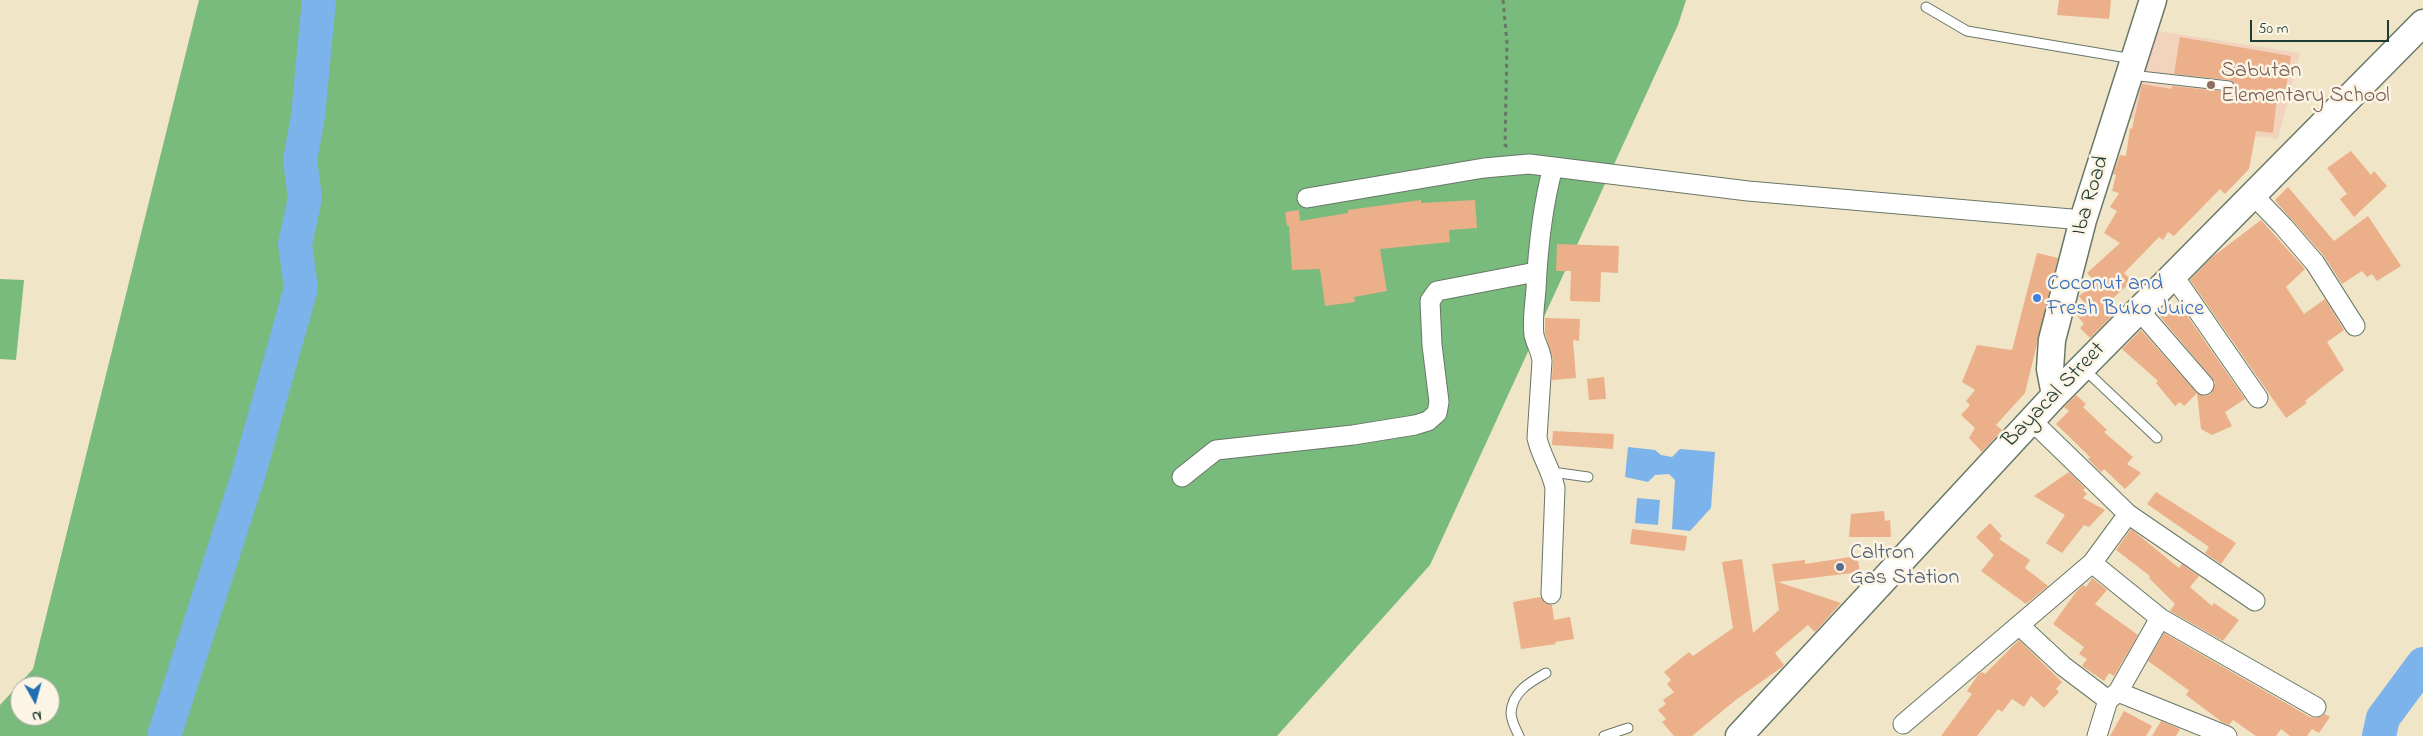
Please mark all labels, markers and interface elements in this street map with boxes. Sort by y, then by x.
scale bar [2253,10,2392,42]
text: 50 m [2258,18,2288,40]
place label: Sabutan Elementary School [2221,59,2390,110]
marker: Sabutan Elementary School [2205,79,2217,91]
street label: Iba Road [2067,153,2117,239]
place label: Coconut and Fresh Buko Juice [2047,272,2204,324]
marker: Coconut and Fresh Buko Juice [2031,292,2043,304]
street label: Bayacal Street [1998,338,2112,454]
place label: Caltron Gas Station [1850,541,1959,592]
marker: Caltron Gas Station [1834,561,1846,573]
north arrow [10,676,60,726]
text: N [31,704,43,726]

